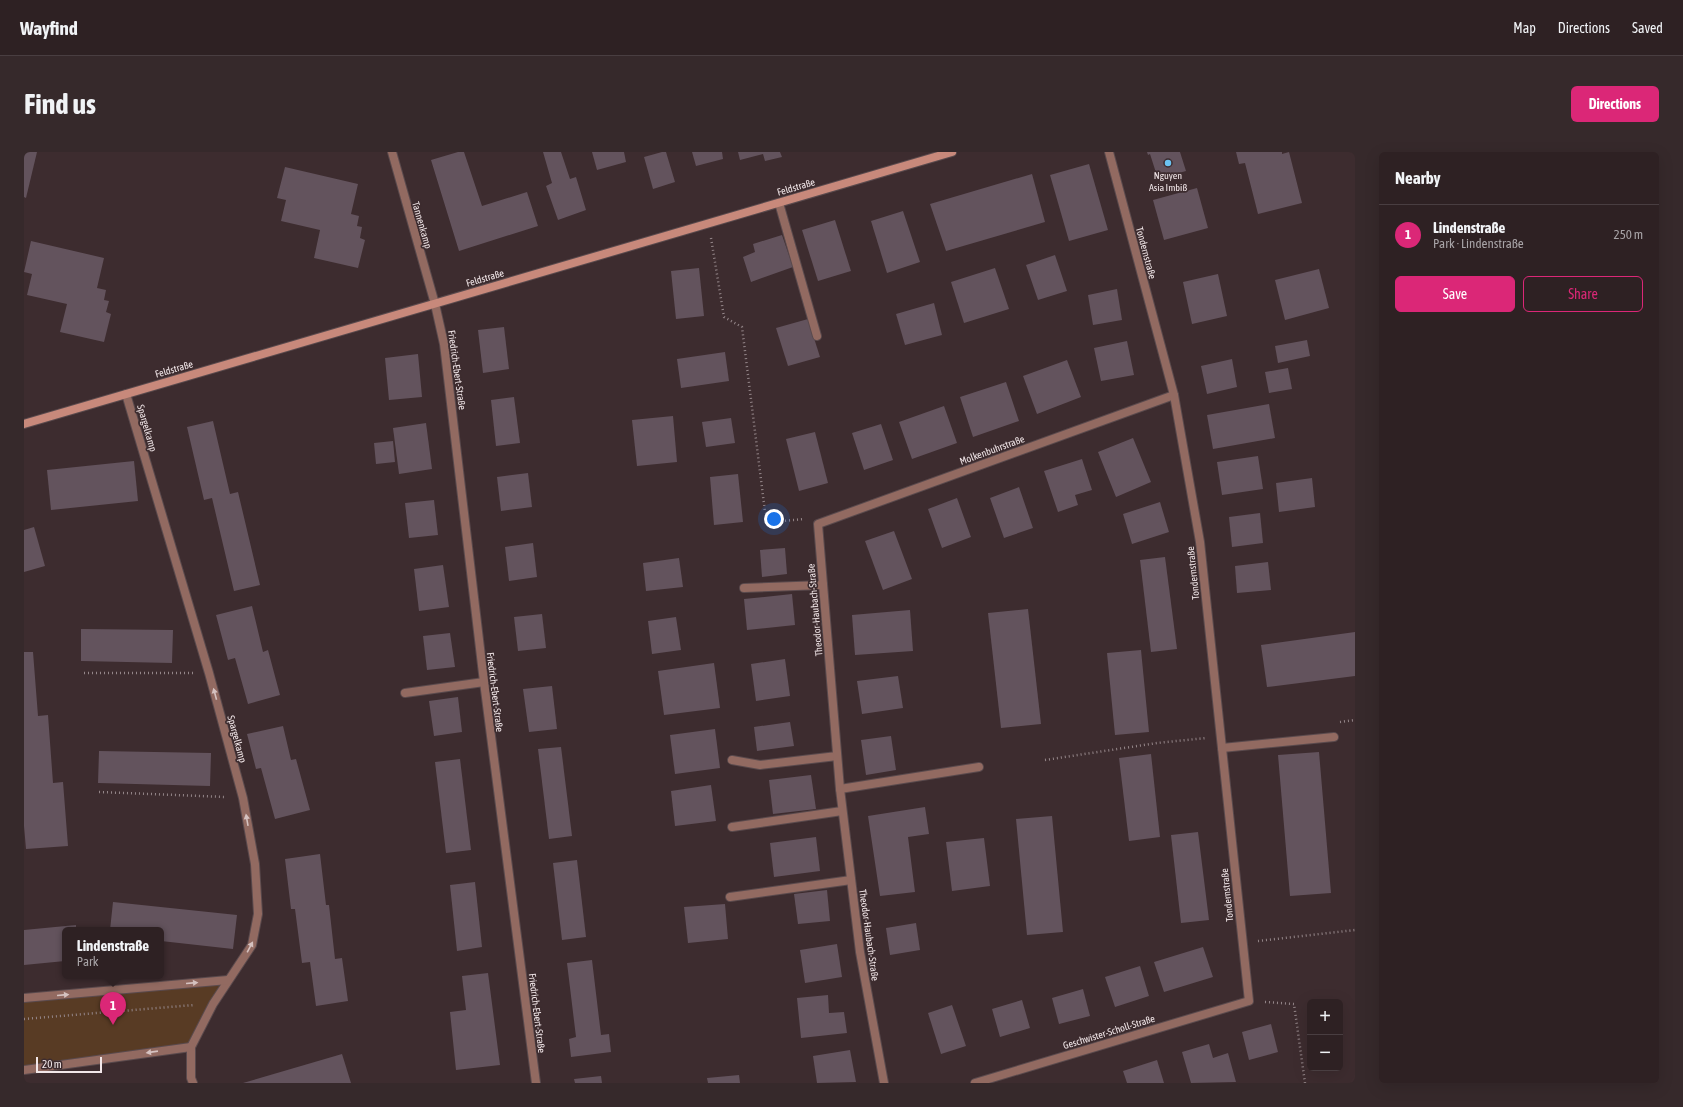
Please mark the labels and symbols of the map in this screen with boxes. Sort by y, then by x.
marker: Nguyen Asia Imbiß [1163,158,1173,168]
place label: Nguyen Asia Imbiß [1149,170,1187,193]
street label: Feldstraße [776,176,817,198]
street label: Tannenkamp [410,200,434,250]
street label: Tondernstraße [1134,226,1158,281]
street label: Feldstraße [465,267,506,289]
street label: Friedrich-Ebert-Straße [446,330,468,411]
street label: Feldstraße [154,358,195,380]
street label: Spargelkamp [135,403,159,453]
street label: Molkenbuhrstraße [958,433,1026,467]
your location [764,509,784,529]
street label: Tondernstraße [1185,545,1201,600]
street label: Theodor-Haubach-Straße [805,563,825,657]
street label: Friedrich-Ebert-Straße [485,652,505,733]
one-way arrow [211,688,217,700]
street label: Spargelkamp [225,714,249,764]
one-way arrow [244,814,250,826]
street label: Tondernstraße [1219,867,1235,922]
street label: Theodor-Haubach-Straße [857,888,881,982]
one-way arrow [246,942,253,953]
street label: Friedrich-Ebert-Straße [527,973,547,1054]
one-way arrow [186,980,198,987]
one-way arrow [57,991,69,998]
pin: 1 [100,992,126,1025]
street label: Geschwister-Scholl-Straße [1062,1013,1157,1051]
one-way arrow [146,1049,158,1055]
scale bar [36,1055,102,1074]

